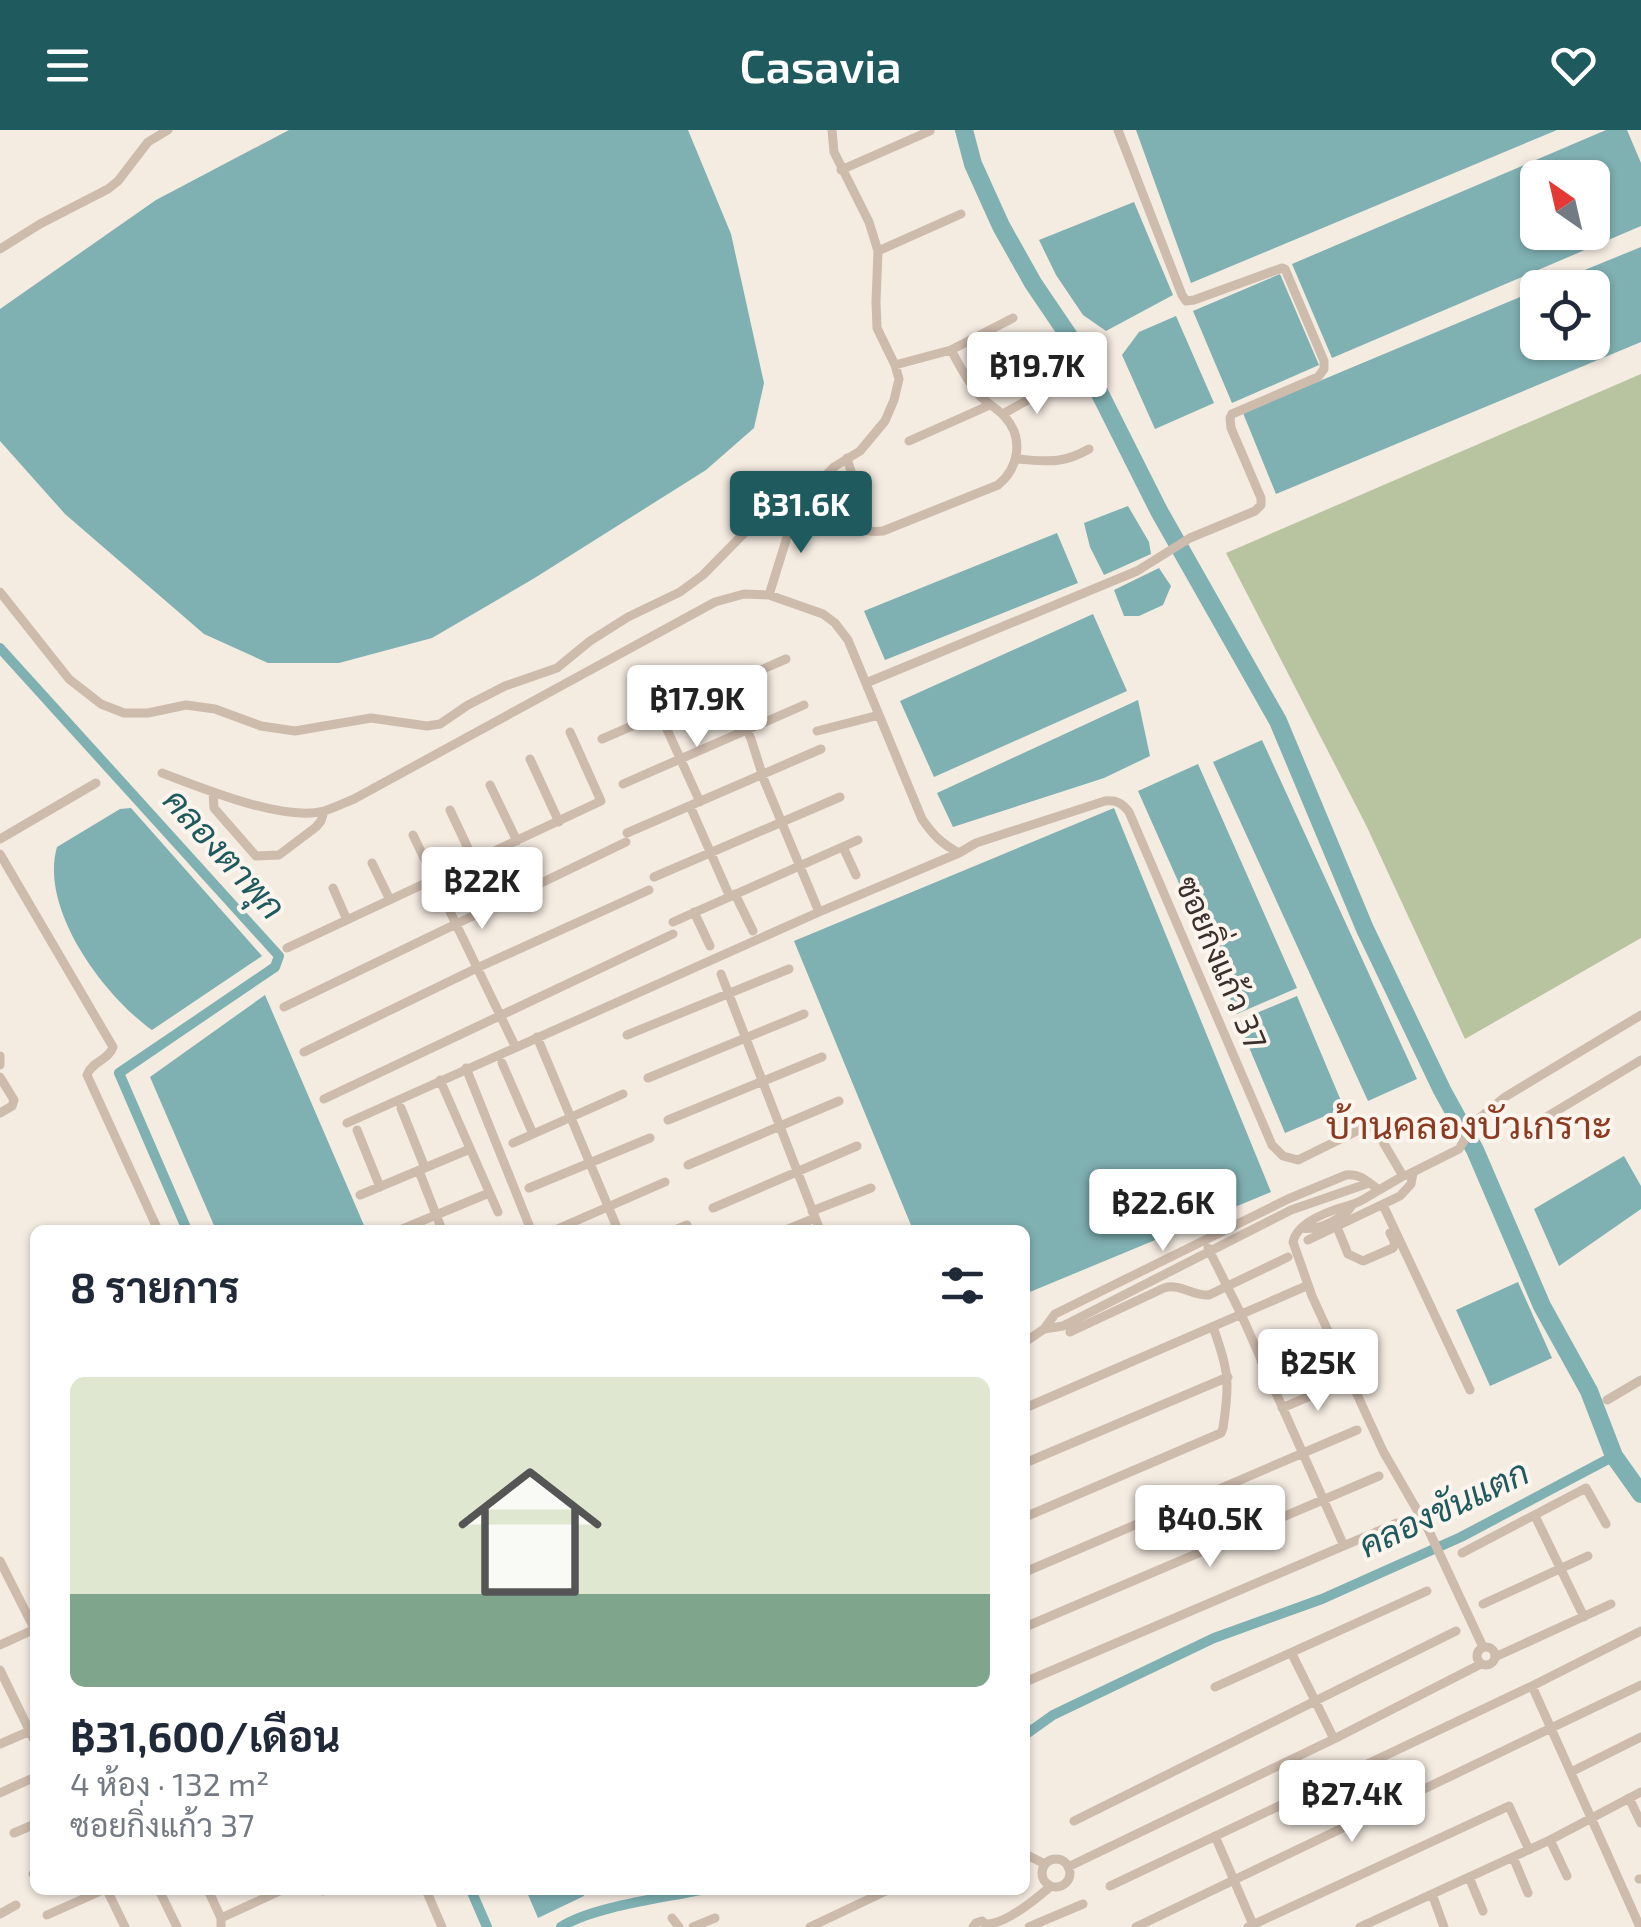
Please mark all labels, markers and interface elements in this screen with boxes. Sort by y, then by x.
icon: menu [40,38,95,93]
text: Casavia [740,38,901,92]
icon: heart [1546,38,1601,93]
north arrow [1520,160,1610,250]
map controls [1520,160,1610,360]
button: locate [1520,270,1610,360]
pin: ฿19.7K [956,332,1118,417]
text: ฿19.7K [989,345,1085,383]
pin: ฿31.6K [720,471,882,556]
text: ฿31.6K [752,484,850,522]
pin: ฿17.9K [616,665,778,750]
text: ฿17.9K [649,678,745,716]
water label: คลองตาพุก [152,779,295,930]
pin: ฿22K [423,847,541,932]
text: ฿22K [444,860,520,898]
street label: ซอยกิ่งแก้ว 37 [1169,868,1281,1055]
district label: บ้านคลองบัวเกราะ [1326,1101,1612,1147]
pin: ฿22.6K [1082,1169,1244,1254]
text: ฿22.6K [1111,1182,1215,1220]
icon: filters [935,1258,990,1313]
text: 8 รายการ [70,1261,240,1311]
pin: ฿25K [1259,1329,1377,1414]
text: ฿25K [1280,1342,1356,1380]
icon: home [440,1442,620,1622]
water label: คลองขันแตก [1352,1450,1535,1565]
pin: ฿40.5K [1129,1485,1291,1570]
text: ฿40.5K [1157,1498,1263,1536]
text: ฿31,600/เดือน [70,1710,340,1760]
pin: ฿27.4K [1271,1760,1433,1845]
text: 4 ห้อง · 132 m² [70,1764,269,1802]
text: ฿27.4K [1301,1773,1403,1811]
text: ซอยกิ่งแก้ว 37 [70,1805,254,1843]

